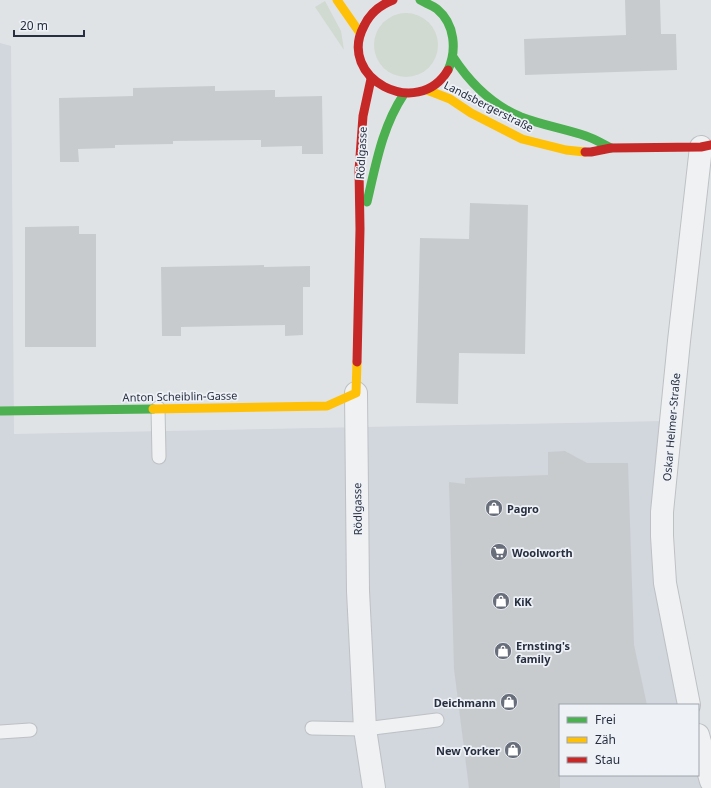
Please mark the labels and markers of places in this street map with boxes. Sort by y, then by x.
shop icon: Pagro [484,498,504,518]
place label: Pagro [507,501,539,516]
supermarket icon: Woolworth [489,542,509,562]
place label: Woolworth [512,545,573,560]
shop icon: KiK [491,591,511,611]
place label: KiK [514,594,533,609]
place label: Ernsting's family [516,638,571,666]
shop icon: Ernsting's family [493,641,513,661]
shop icon: Deichmann [499,692,519,712]
place label: Deichmann [434,695,496,710]
shop icon: New Yorker [503,740,523,760]
place label: New Yorker [436,743,500,758]

